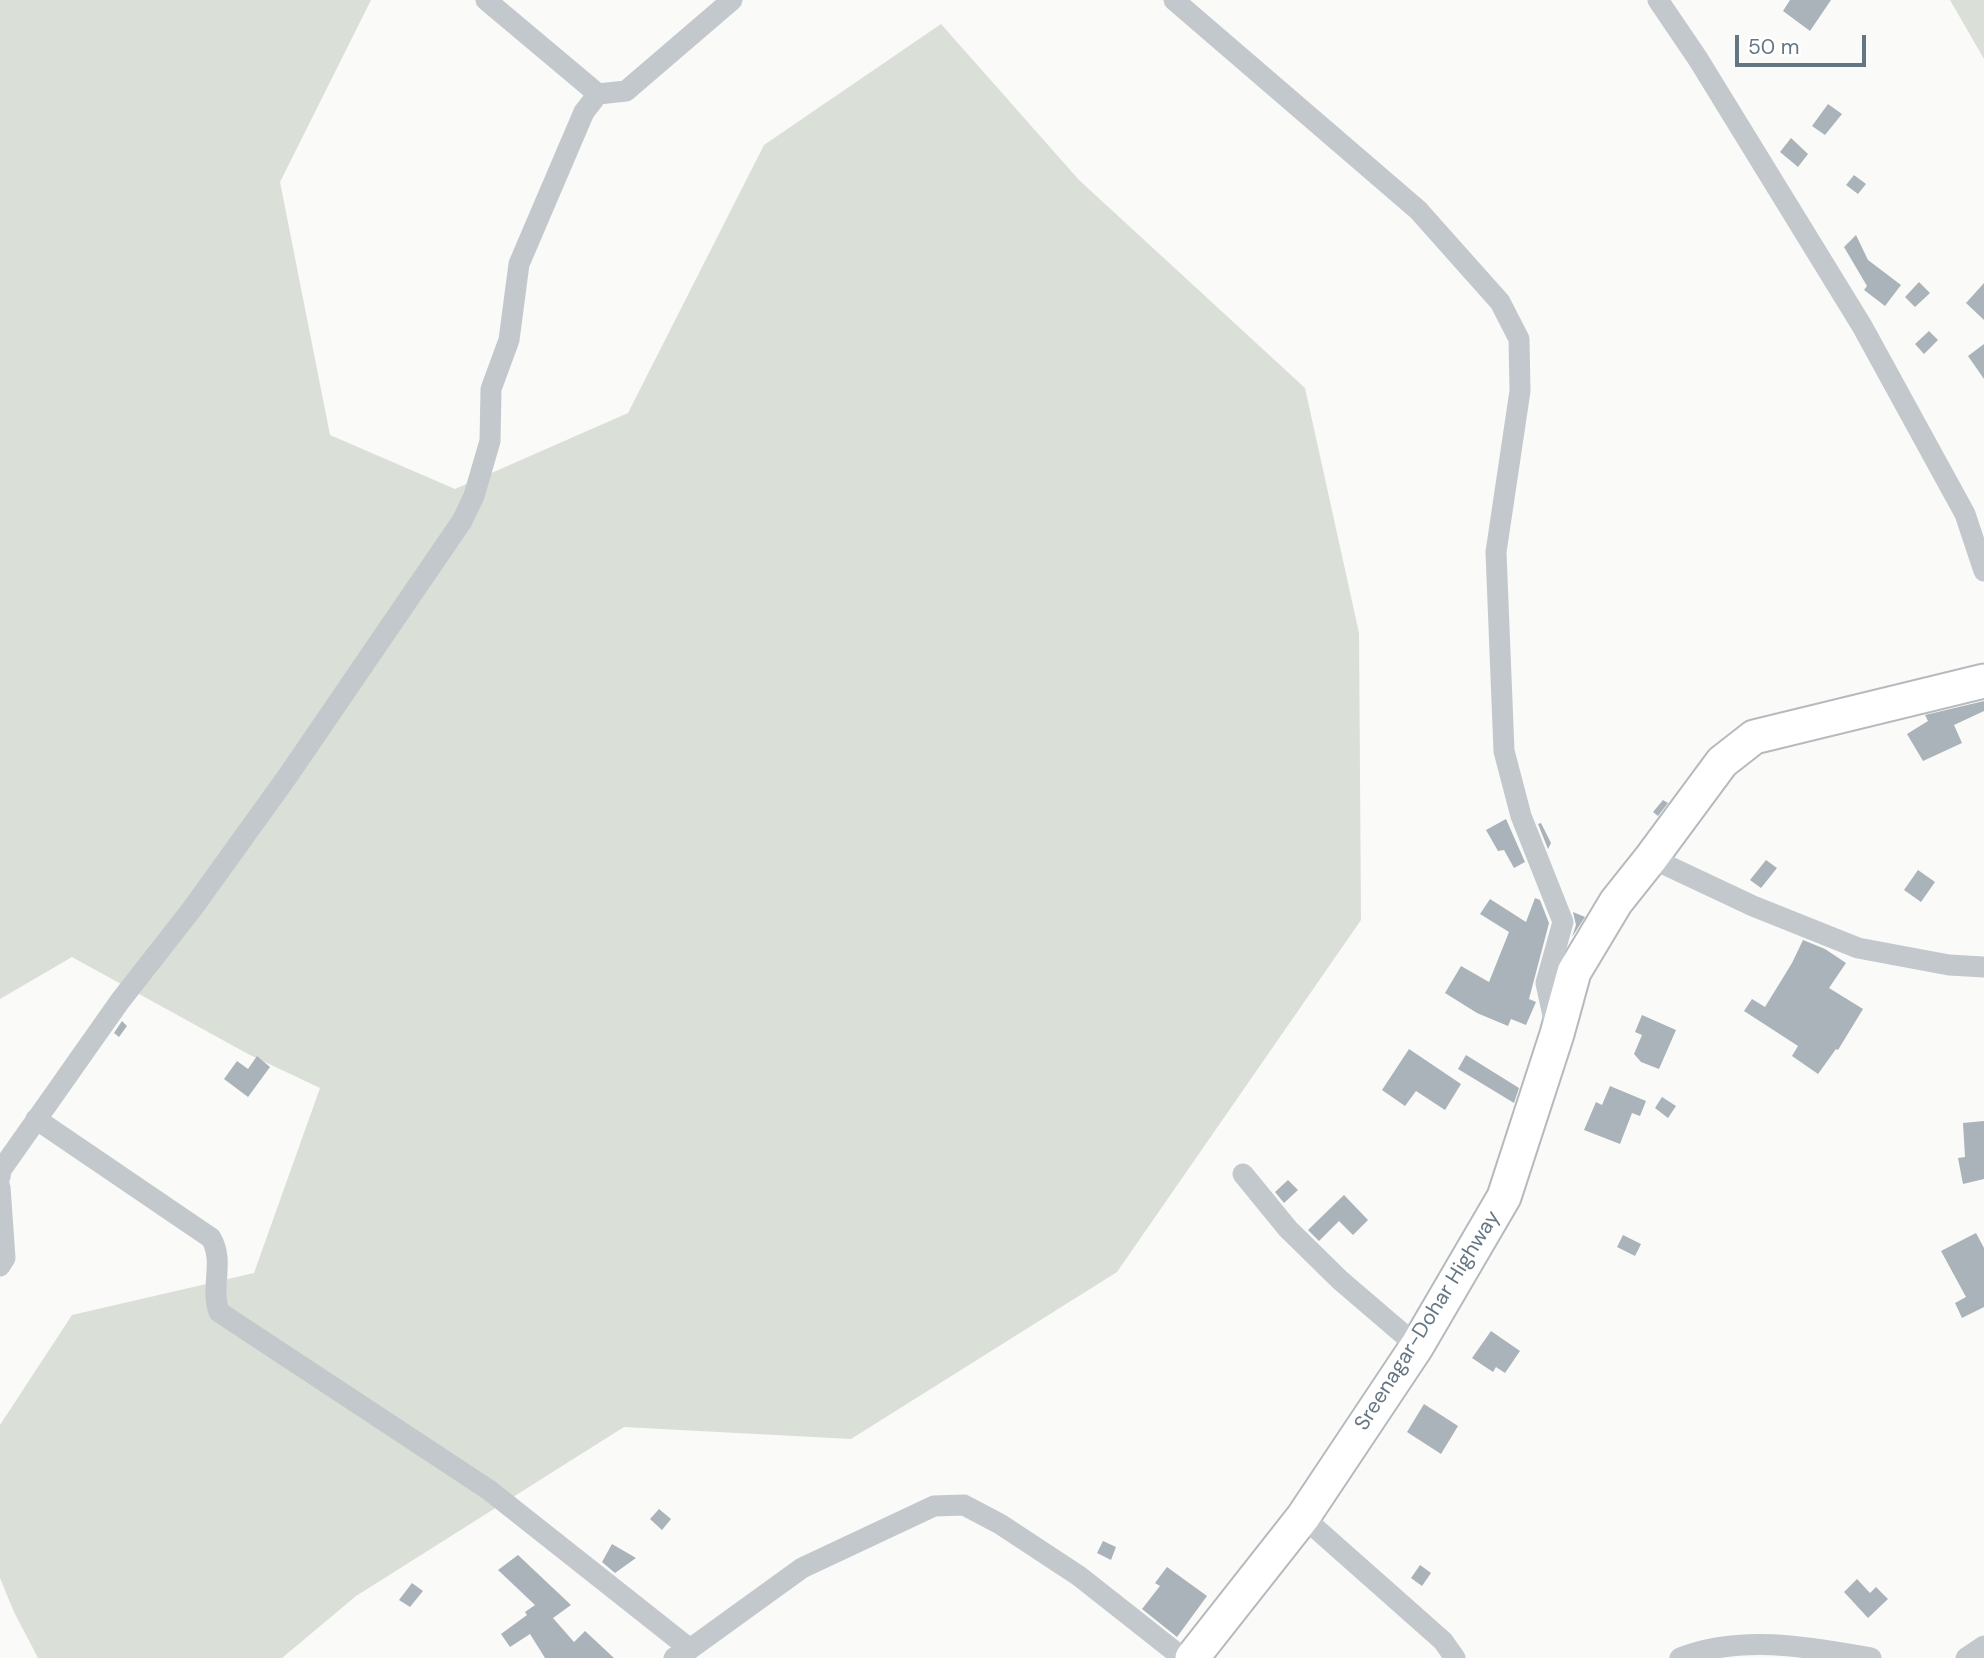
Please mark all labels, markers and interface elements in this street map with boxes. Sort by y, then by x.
scale bar [1739,21,1870,65]
text: 50 m [1748,33,1799,61]
street label: Sreenagar-Dohar Highway [1350,1206,1506,1436]

